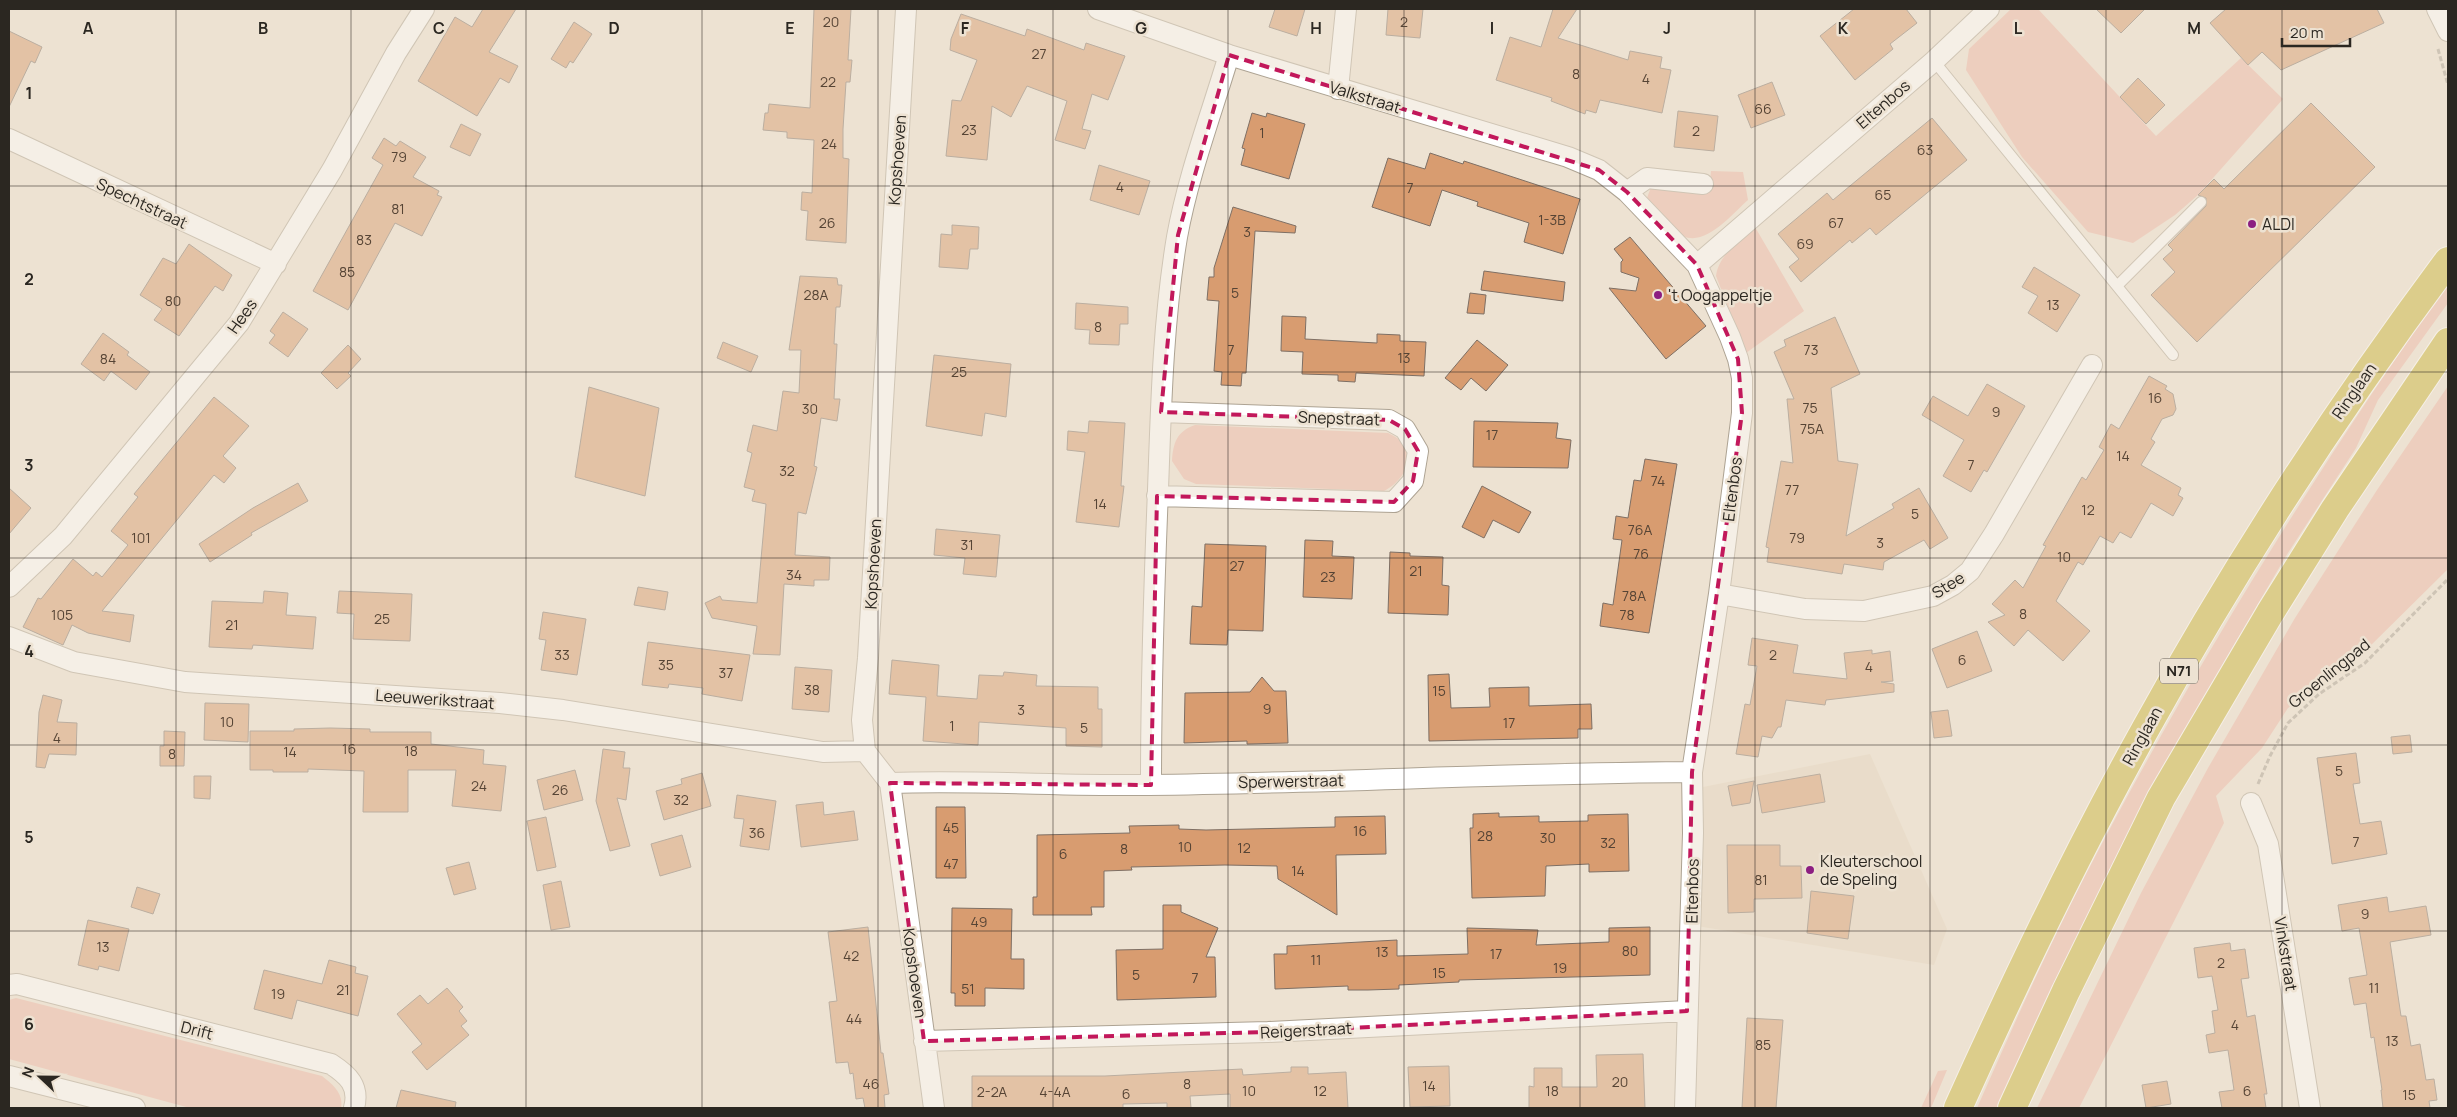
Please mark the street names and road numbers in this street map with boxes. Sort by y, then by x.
street label: Eltenbos [1851,74,1915,134]
street label: Valkstraat [1327,76,1403,118]
street label: Kopshoeven [883,114,911,206]
street label: Spechtstraat [93,172,191,234]
street label: Hees [222,294,262,338]
street label: Ringlaan [2327,359,2381,423]
street label: Snepstraat [1298,406,1380,430]
street label: Eltenbos [1717,455,1747,523]
street label: Kopshoeven [860,518,886,610]
street label: Stee [1927,566,1969,604]
street label: Groenlingpad [2284,633,2374,713]
road number: N71 [2160,658,2198,684]
street label: Leeuwerikstraat [375,684,495,714]
street label: Ringlaan [2117,703,2167,769]
street label: Sperwerstraat [1238,769,1344,793]
street label: Eltenbos [1680,858,1704,924]
street label: Vinkstraat [2269,915,2303,993]
street label: Kopshoeven [898,927,932,1019]
street label: Drift [179,1015,215,1045]
street label: Reigerstraat [1260,1017,1352,1043]

